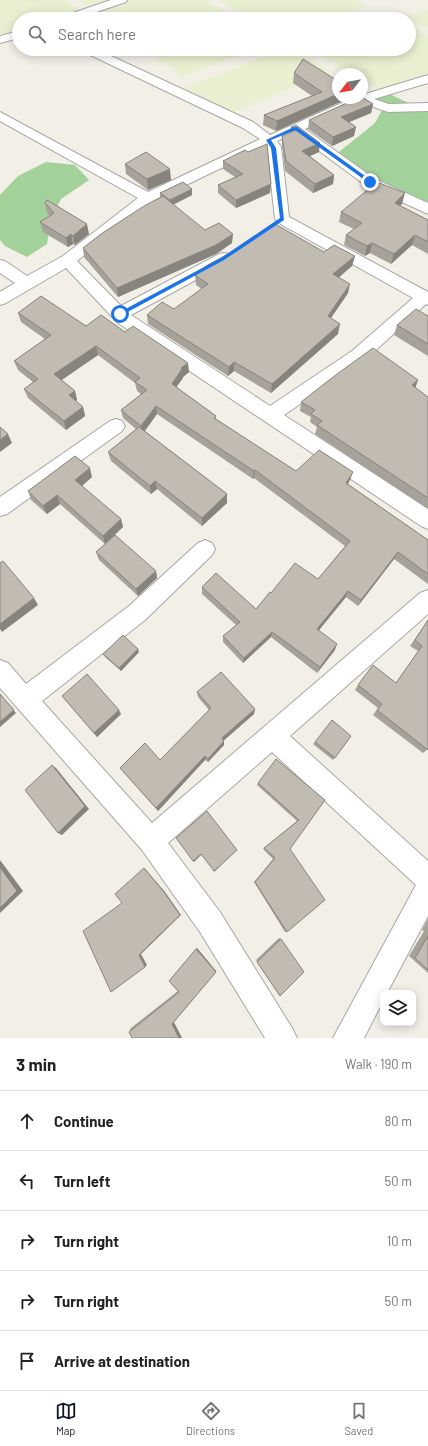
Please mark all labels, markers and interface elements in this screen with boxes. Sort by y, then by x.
search box [12,12,416,56]
icon: search [26,23,48,45]
text: Search here [58,25,136,43]
north arrow [332,68,368,104]
route end [361,173,379,191]
route start [111,305,129,323]
map controls [380,990,416,1026]
button: layers [380,990,416,1026]
text: 3 min [16,1054,56,1074]
text: Walk · 190 m [345,1056,412,1072]
icon: ahead [16,1110,38,1132]
text: Continue [54,1112,114,1130]
text: 80 m [385,1113,412,1129]
icon: left [16,1170,38,1192]
text: Turn left [54,1172,110,1190]
text: 50 m [385,1173,412,1189]
icon: right [16,1230,38,1252]
text: Turn right [54,1232,119,1250]
text: 10 m [387,1233,412,1249]
icon: right [16,1290,38,1312]
text: Turn right [54,1292,119,1310]
text: 50 m [385,1293,412,1309]
icon: arrive [16,1350,38,1372]
text: Arrive at destination [54,1352,190,1370]
tab: Map [55,1400,77,1437]
tab: Directions [186,1400,235,1437]
tab: Saved [344,1400,373,1437]

